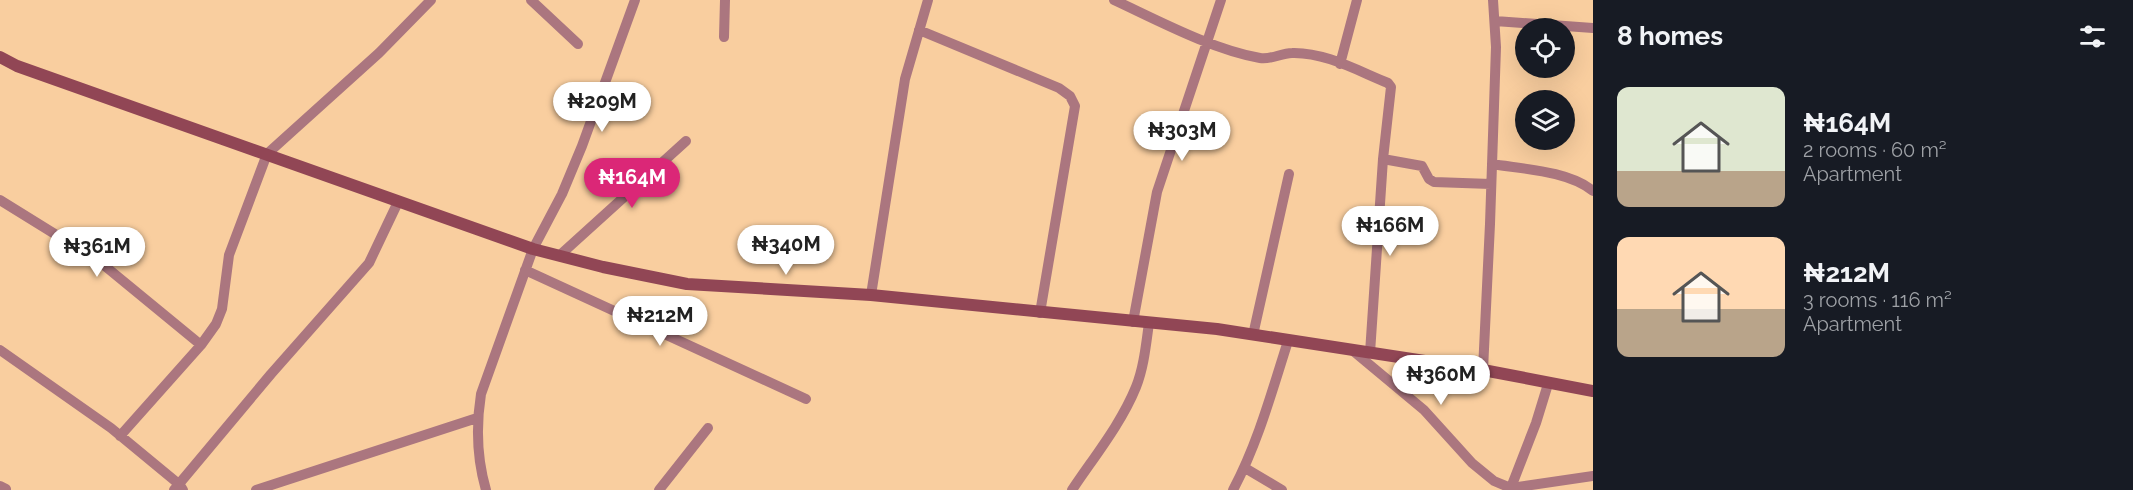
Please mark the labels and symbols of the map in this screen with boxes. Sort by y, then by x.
pin: ₦209M [560,82,644,133]
pin: ₦303M [1140,111,1224,162]
pin: ₦164M [590,158,674,209]
pin: ₦166M [1348,206,1432,257]
pin: ₦340M [744,225,828,276]
pin: ₦361M [55,227,139,278]
pin: ₦212M [618,296,702,347]
pin: ₦360M [1399,355,1483,406]

